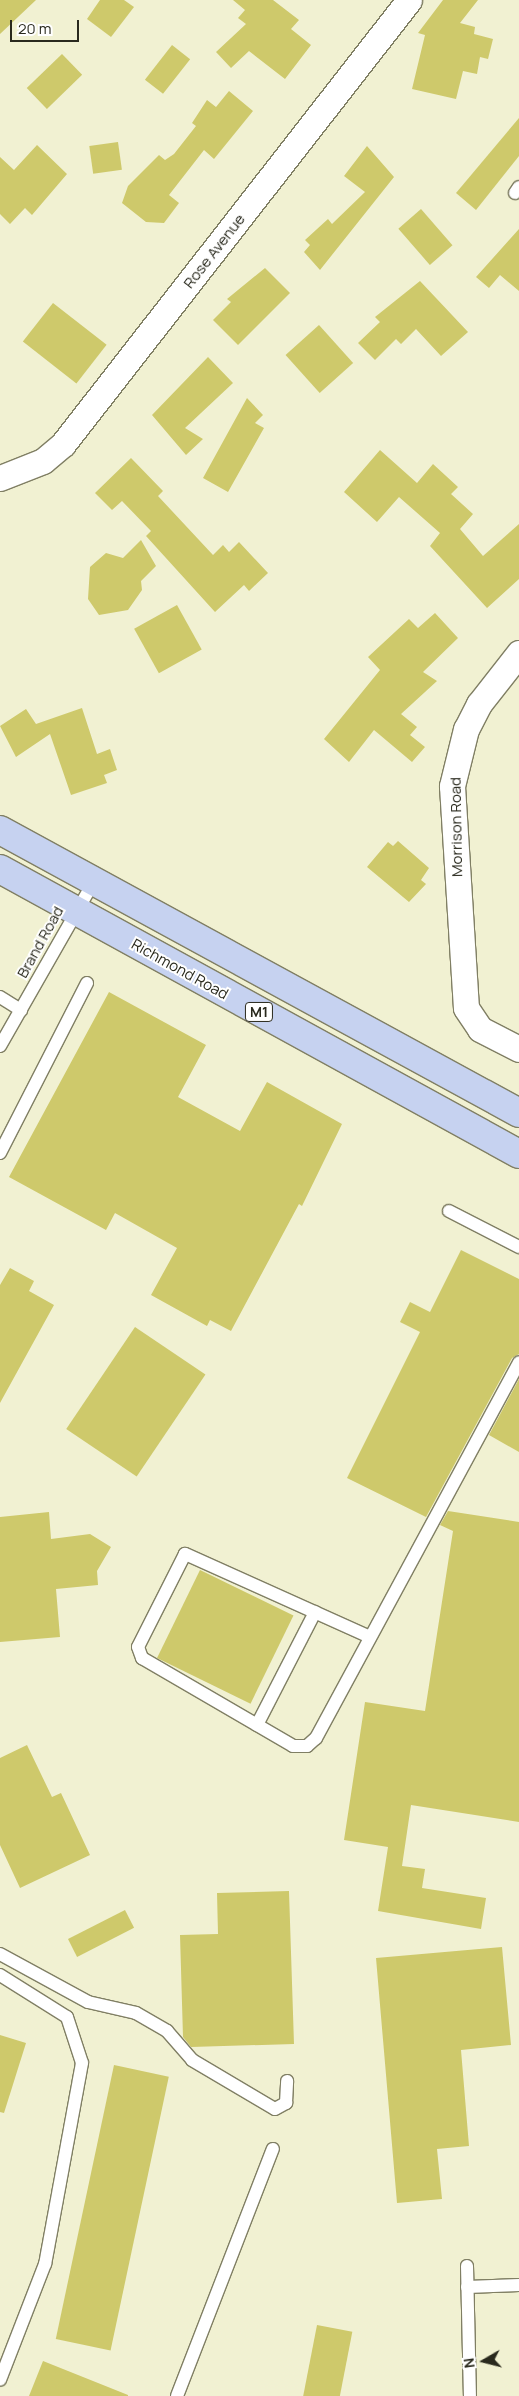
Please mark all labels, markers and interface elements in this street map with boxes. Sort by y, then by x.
scale bar [12,10,81,42]
text: 20 m [18,18,51,39]
street label: Rose Avenue [179,210,249,292]
street label: Morrison Road [446,777,466,877]
street label: Brand Road [13,903,67,981]
street label: Richmond Road [128,935,232,1003]
road number: M1 [244,1000,274,1024]
north arrow [459,2336,509,2386]
text: N [459,2357,479,2369]

